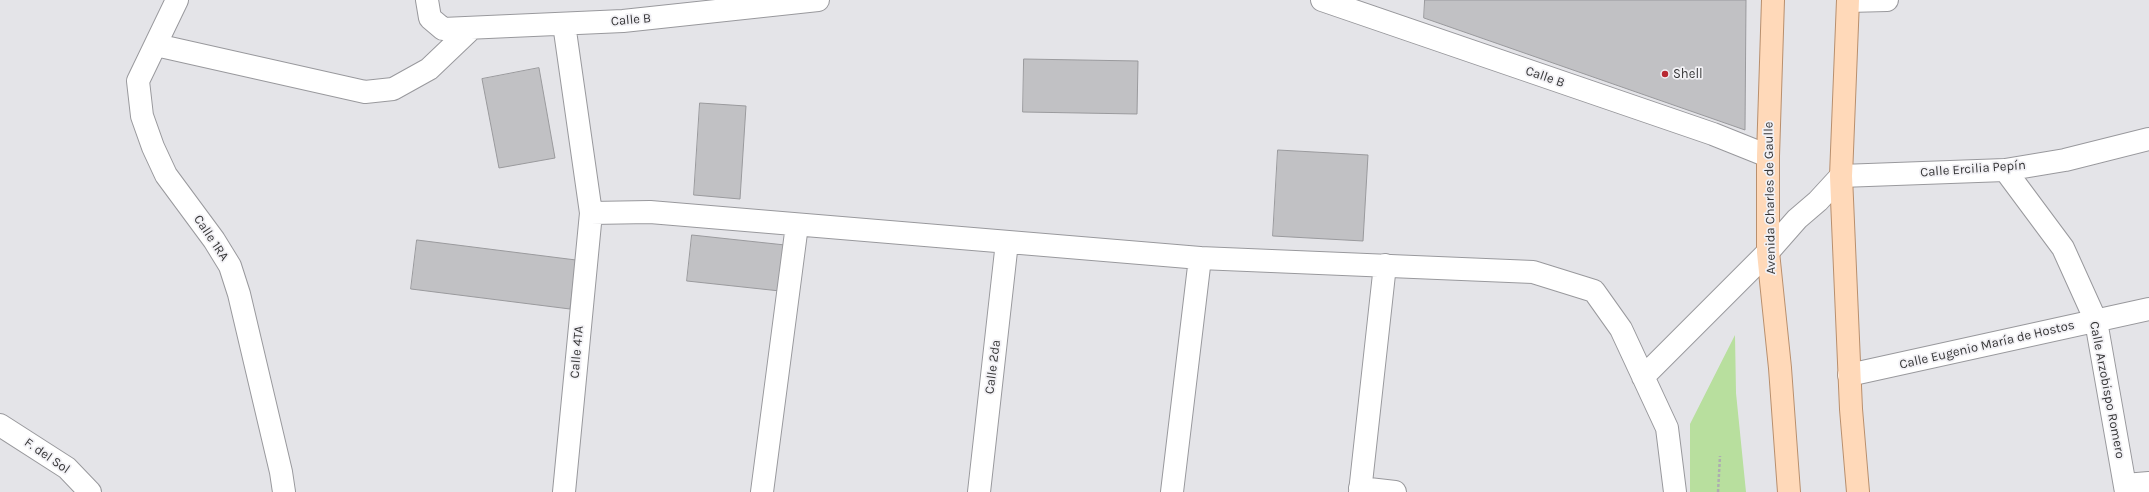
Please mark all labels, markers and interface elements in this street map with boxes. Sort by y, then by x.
street label: Calle B [610,10,652,30]
street label: Calle B [1523,63,1567,91]
place label: Shell [1673,66,1703,82]
marker: Shell [1660,69,1670,79]
street label: Avenida Charles de Gaulle [1761,121,1779,275]
street label: Calle Ercilia Pepín [1920,158,2026,180]
street label: Calle 1RA [190,212,232,264]
street label: Calle Eugenio María de Hostos [1898,317,2076,373]
street label: Calle Arzobispo Romero [2086,320,2128,460]
street label: Calle 4TA [567,325,587,379]
street label: Calle 2da [982,339,1004,395]
street label: F. del Sol [21,435,73,477]

